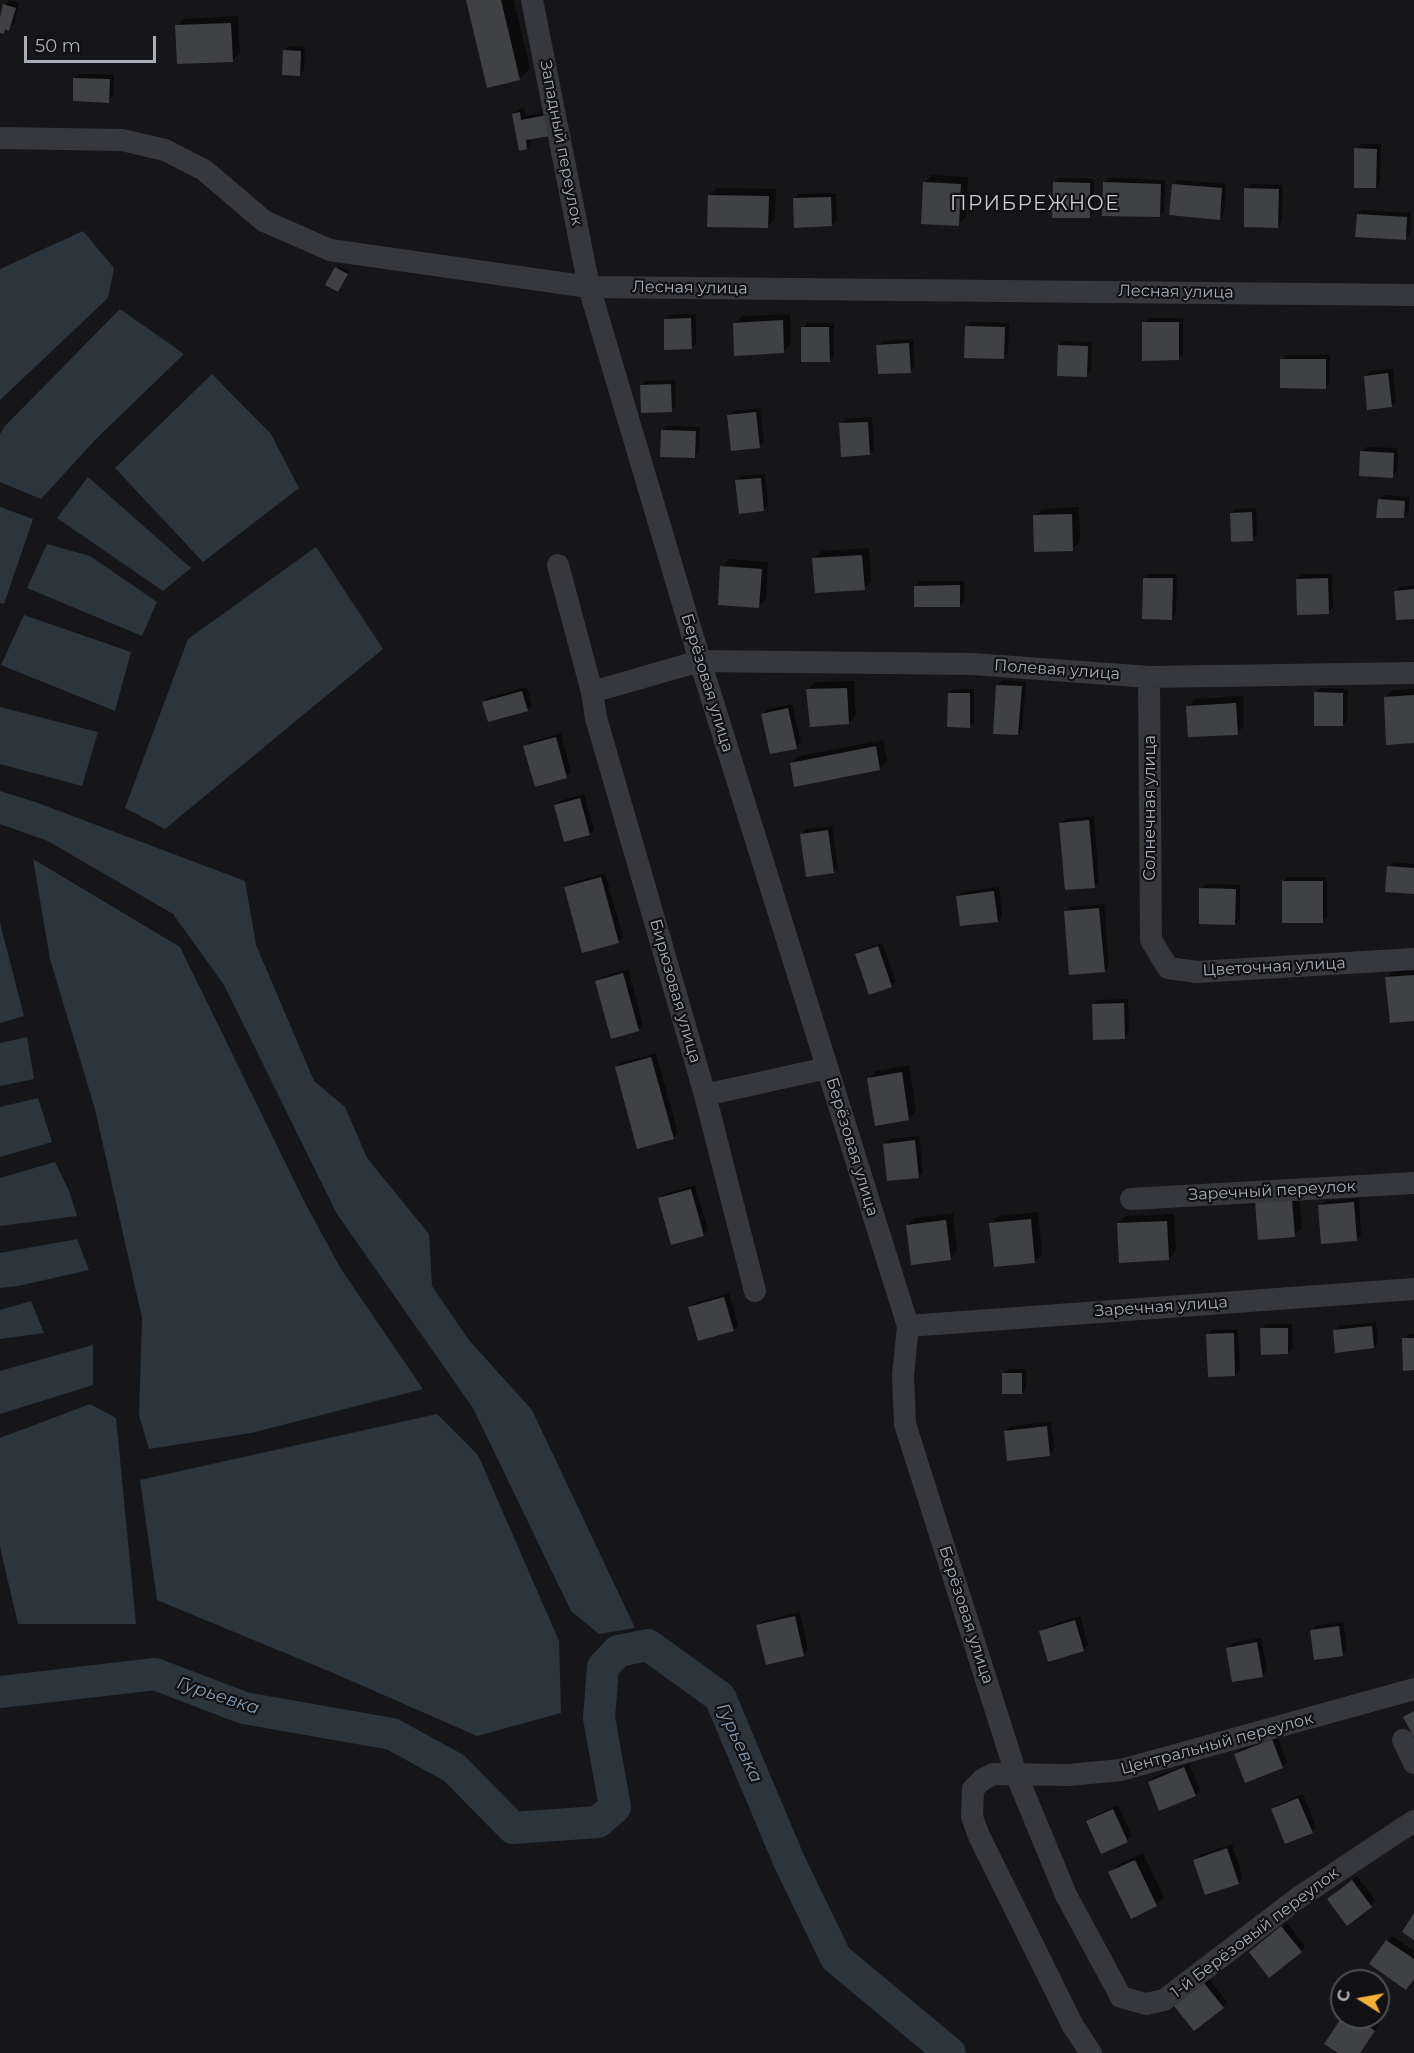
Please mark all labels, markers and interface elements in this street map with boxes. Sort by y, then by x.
scale bar [27,24,159,62]
text: 50 m [35,35,81,57]
street label: Западный переулок [536,59,586,227]
district label: ПРИБРЕЖНОЕ [950,192,1120,216]
street label: Лесная улица [632,277,748,299]
street label: Лесная улица [1118,281,1234,303]
street label: Берёзовая улица [677,611,737,755]
street label: Полевая улица [993,656,1121,684]
street label: Солнечная улица [1140,735,1160,881]
street label: Бирюзовая улица [645,917,705,1065]
street label: Цветочная улица [1202,954,1346,980]
street label: Берёзовая улица [822,1075,882,1219]
street label: Заречный переулок [1188,1177,1356,1205]
street label: Заречная улица [1094,1293,1228,1321]
street label: Берёзовая улица [935,1544,997,1686]
water label: Гурьевка [174,1673,262,1719]
water label: Гурьевка [711,1700,767,1786]
street label: Центральный переулок [1119,1709,1315,1779]
street label: 1-й Берёзовый переулок [1167,1864,1343,2002]
north arrow [1330,1969,1390,2029]
text: С [1333,1988,1354,2003]

